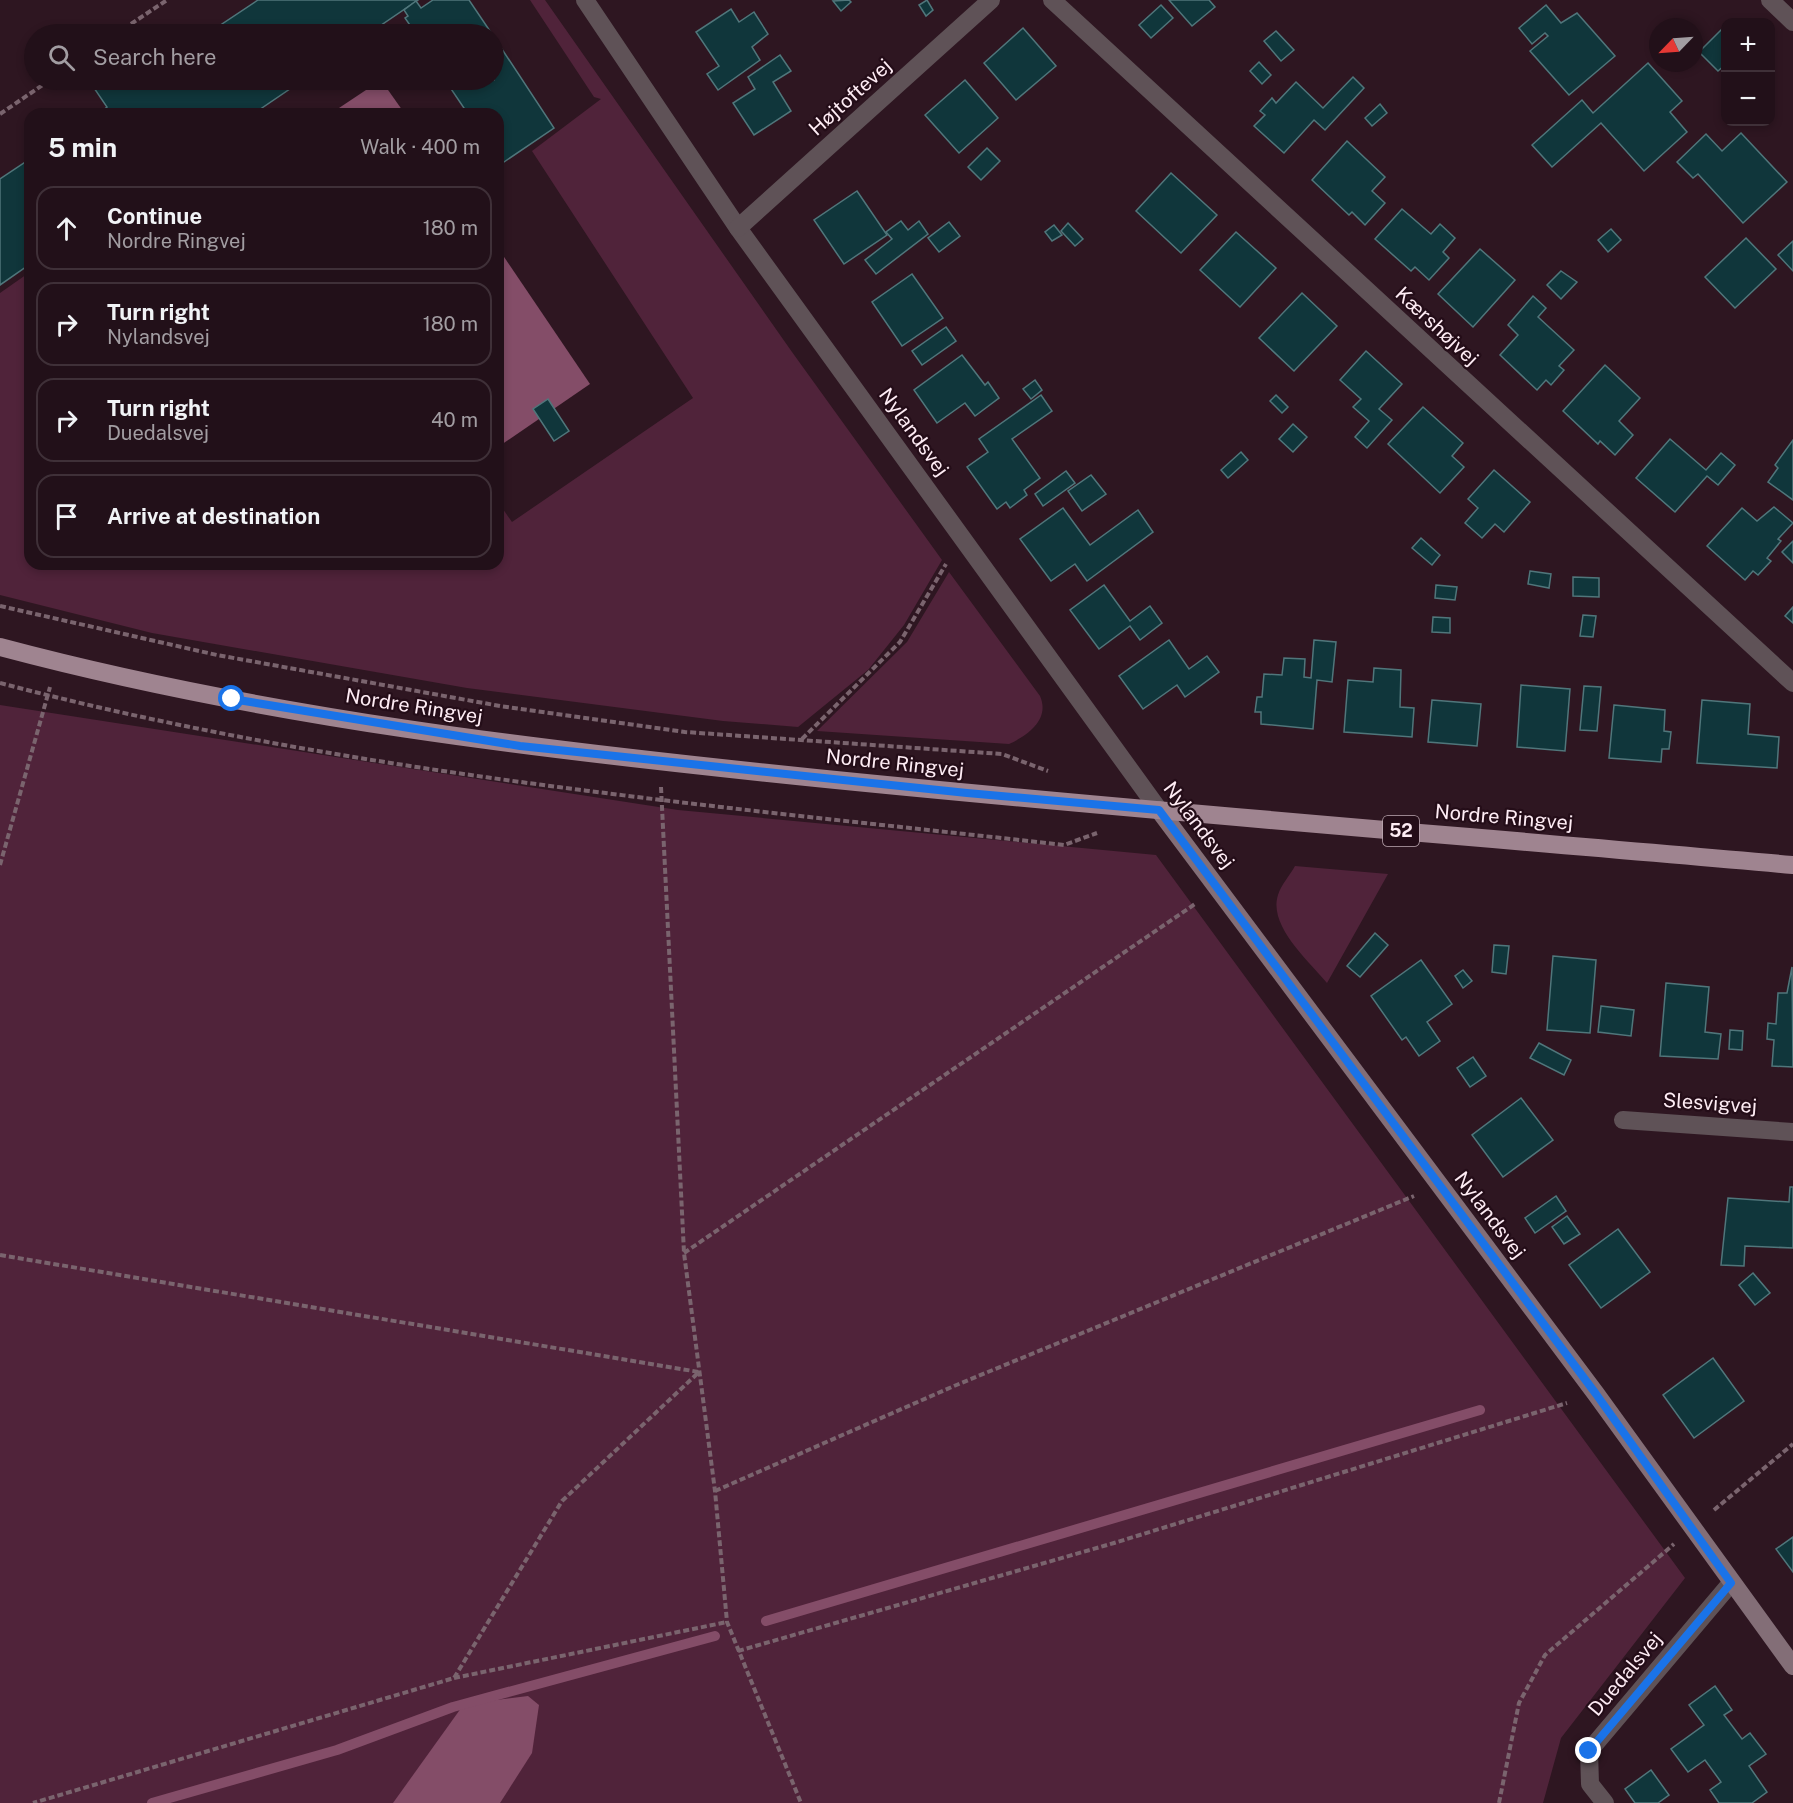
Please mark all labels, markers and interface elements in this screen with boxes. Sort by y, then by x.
north arrow [1649,18,1703,72]
map controls [1721,18,1775,126]
button: + [1721,18,1775,72]
search box [24,24,504,90]
icon: search [45,41,78,74]
text: Search here [93,44,217,70]
street label: Højtoftevej [804,54,896,140]
button: − [1721,72,1775,126]
text: 5 min [48,132,117,163]
text: Walk · 400 m [360,135,480,159]
text: Continue [107,203,202,229]
icon: ahead [50,212,83,245]
text: 180 m [423,216,478,240]
text: Nordre Ringvej [107,229,246,253]
street label: Kærshøjvej [1391,282,1483,370]
text: Turn right [107,299,210,325]
icon: right [50,308,83,341]
text: 180 m [423,312,478,336]
text: Nylandsvej [107,325,210,349]
street label: Nylandsvej [874,383,954,481]
text: Turn right [107,395,210,421]
icon: right [50,404,83,437]
text: 40 m [431,408,478,432]
text: Duedalsvej [107,421,209,445]
icon: arrive [50,500,83,533]
text: Arrive at destination [107,503,320,529]
street label: Nordre Ringvej [344,683,484,729]
route start [218,685,244,711]
street label: Nordre Ringvej [825,744,965,782]
street label: Nylandsvej [1158,777,1240,873]
street label: Nordre Ringvej [1434,799,1574,835]
road number: 52 [1383,816,1419,846]
street label: Slesvigvej [1662,1088,1758,1118]
street label: Nylandsvej [1449,1167,1531,1263]
street label: Duedalsvej [1583,1627,1667,1721]
route end [1575,1737,1601,1763]

